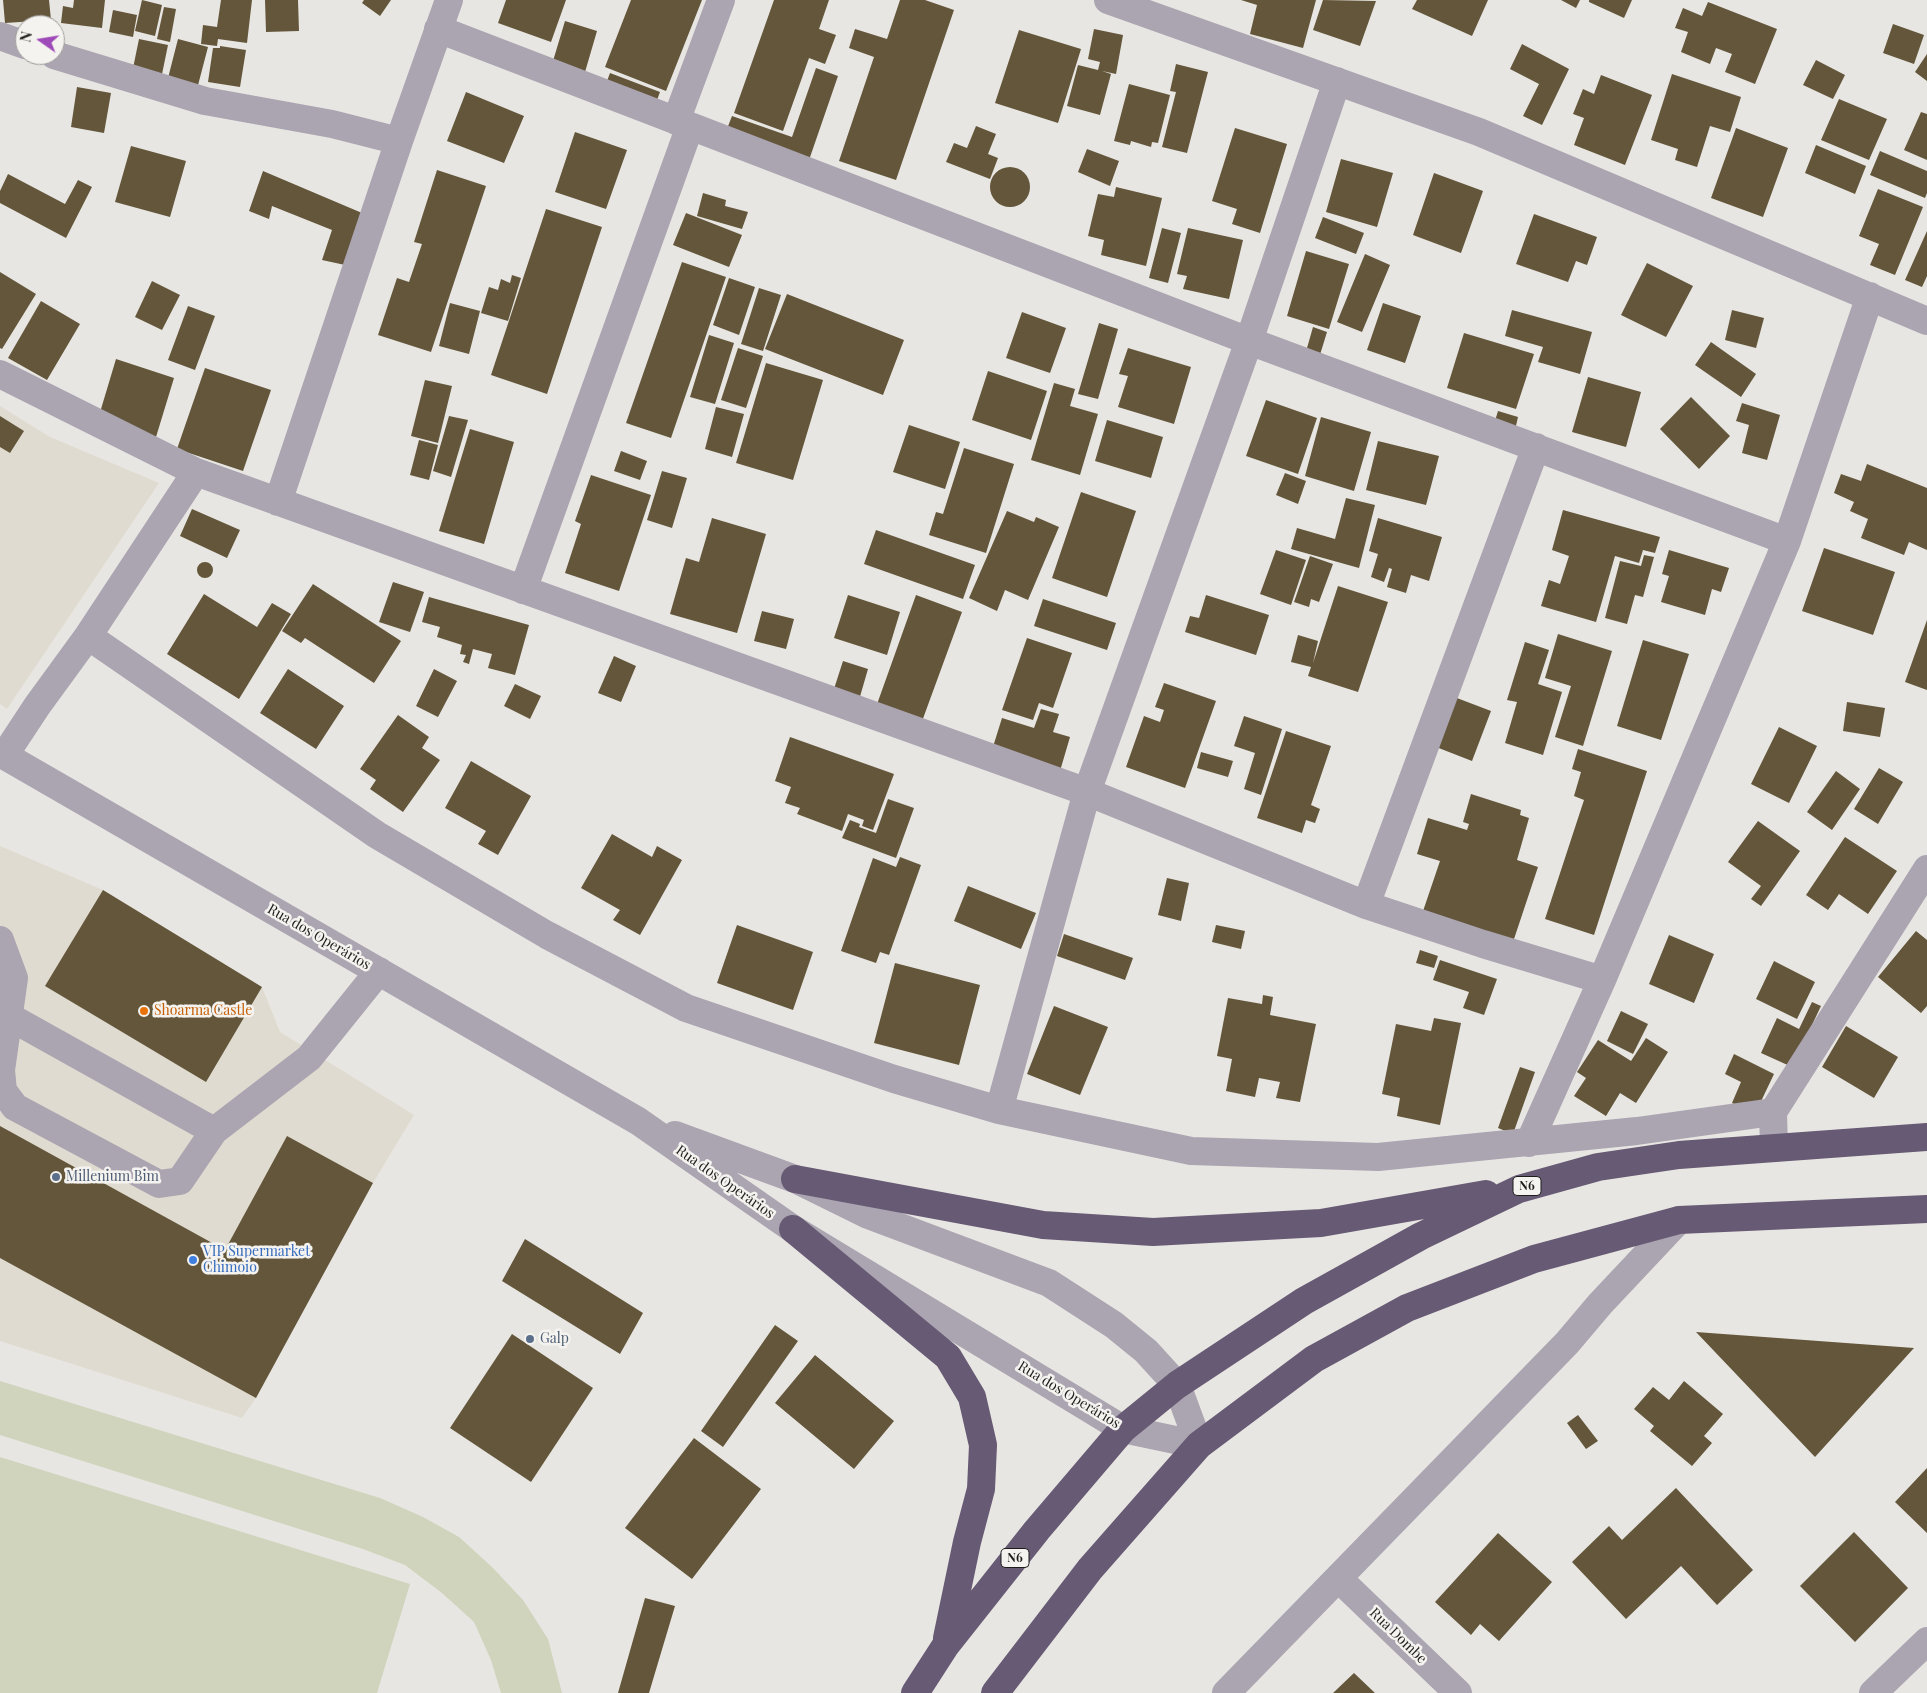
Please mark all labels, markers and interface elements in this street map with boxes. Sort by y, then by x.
north arrow [15,15,65,65]
text: N [15,30,36,44]
street label: Rua dos Operários [264,901,374,973]
place label: Shoarma Castle [154,1003,252,1019]
marker: Shoarma Castle [138,1005,150,1017]
street label: Rua dos Operários [673,1142,777,1222]
place label: Millenium Bim [66,1169,159,1185]
marker: Millenium Bim [50,1171,62,1183]
road number: N6 [1513,1176,1541,1196]
place label: VIP Supermarket Chimoio [203,1244,310,1276]
marker: VIP Supermarket Chimoio [187,1254,199,1266]
place label: Galp [540,1331,569,1347]
marker: Galp [524,1333,536,1345]
street label: Rua dos Operários [1015,1358,1123,1432]
road number: N6 [1001,1549,1029,1568]
street label: Rua Dombe [1366,1605,1430,1667]

